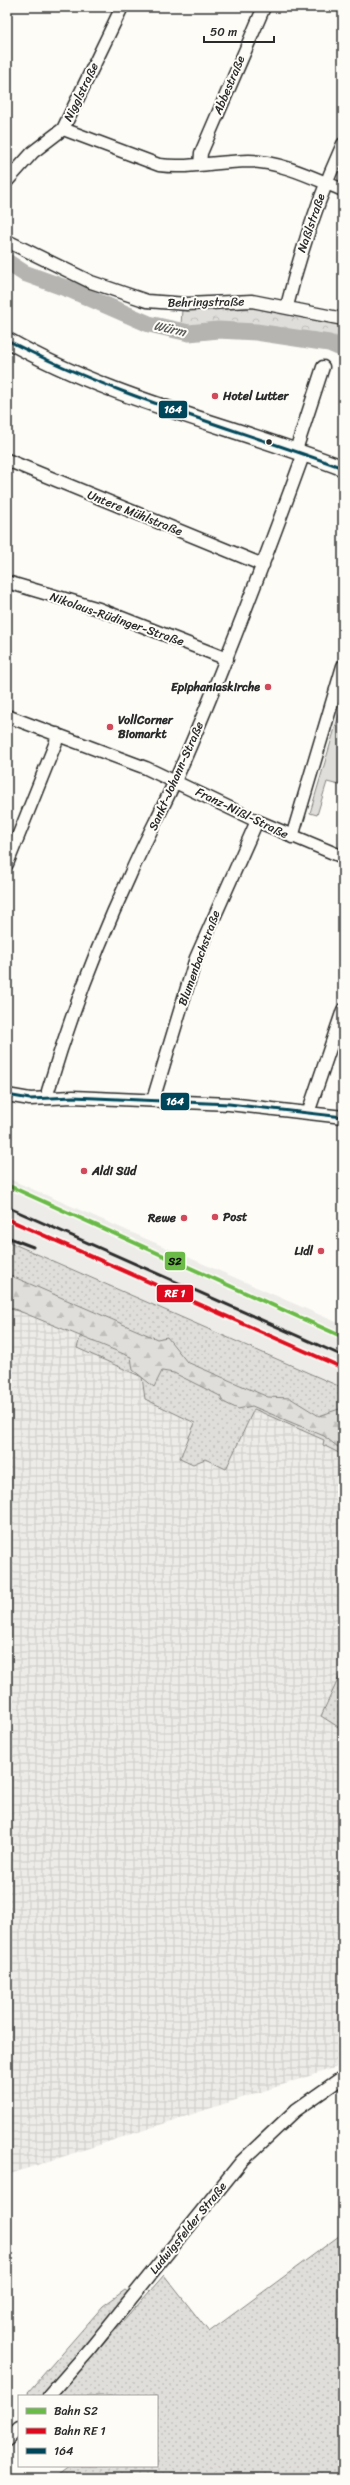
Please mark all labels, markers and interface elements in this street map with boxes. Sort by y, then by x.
scale bar [204,18,274,44]
text: 50 m [210,21,237,43]
street label: Abbestraße [206,52,251,119]
street label: Nigglstraße [57,59,105,125]
street label: Naßlstraße [291,190,331,256]
street label: Behringstraße [168,290,244,314]
water label: Würm [152,314,189,343]
place label: Hotel Lutter [222,385,290,407]
marker: Hotel Lutter [210,391,220,401]
line badge: 164 [158,400,188,419]
text: 164 [164,400,182,419]
unlabelled marker [264,437,274,447]
street label: Untere Mühlstraße [84,484,186,542]
street label: Nikolaus-Rüdinger-Straße [47,586,187,652]
place label: Epiphaniaskirche [171,676,260,698]
marker: Epiphaniaskirche [263,682,273,692]
place label: VollCorner Biomarkt [118,709,174,745]
street label: Sankt-Johann-Straße [142,718,210,834]
marker: VollCorner Biomarkt [105,722,115,732]
street label: Franz-Nißl-Straße [192,781,292,845]
street label: Blumenbachstraße [171,907,227,1009]
line badge: 164 [160,1092,190,1111]
text: 164 [166,1092,184,1111]
place label: Aldi Süd [91,1160,138,1182]
marker: Aldi Süd [79,1166,89,1176]
place label: Post [223,1206,248,1228]
place label: Rewe [147,1207,177,1229]
marker: Post [210,1212,220,1222]
marker: Rewe [179,1213,189,1223]
place label: Lidl [294,1240,314,1262]
marker: Lidl [316,1246,326,1256]
line badge: S2 [164,1251,186,1271]
text: S2 [167,1252,182,1271]
line badge: RE 1 [156,1284,194,1303]
text: RE 1 [164,1284,185,1303]
street label: Ludwigsfelder Straße [144,2177,232,2279]
legend [18,2395,158,2467]
text: Bahn S2 [54,2400,98,2422]
text: Bahn RE 1 [54,2420,106,2442]
text: 164 [54,2440,74,2462]

